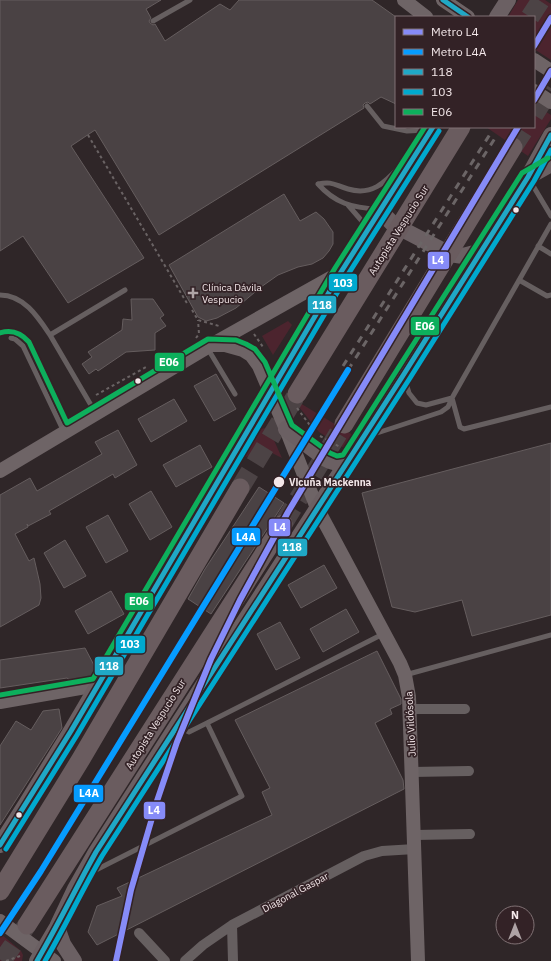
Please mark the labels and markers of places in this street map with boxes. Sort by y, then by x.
unlabelled marker [511,205,521,215]
place label: Clínica Dávila Vespucio [202,281,262,306]
marker: Clínica Dávila Vespucio [187,287,199,299]
unlabelled marker [133,376,143,386]
marker: Vicuña Mackenna [272,475,286,489]
place label: Vicuña Mackenna [289,476,372,489]
unlabelled marker [14,810,24,820]

